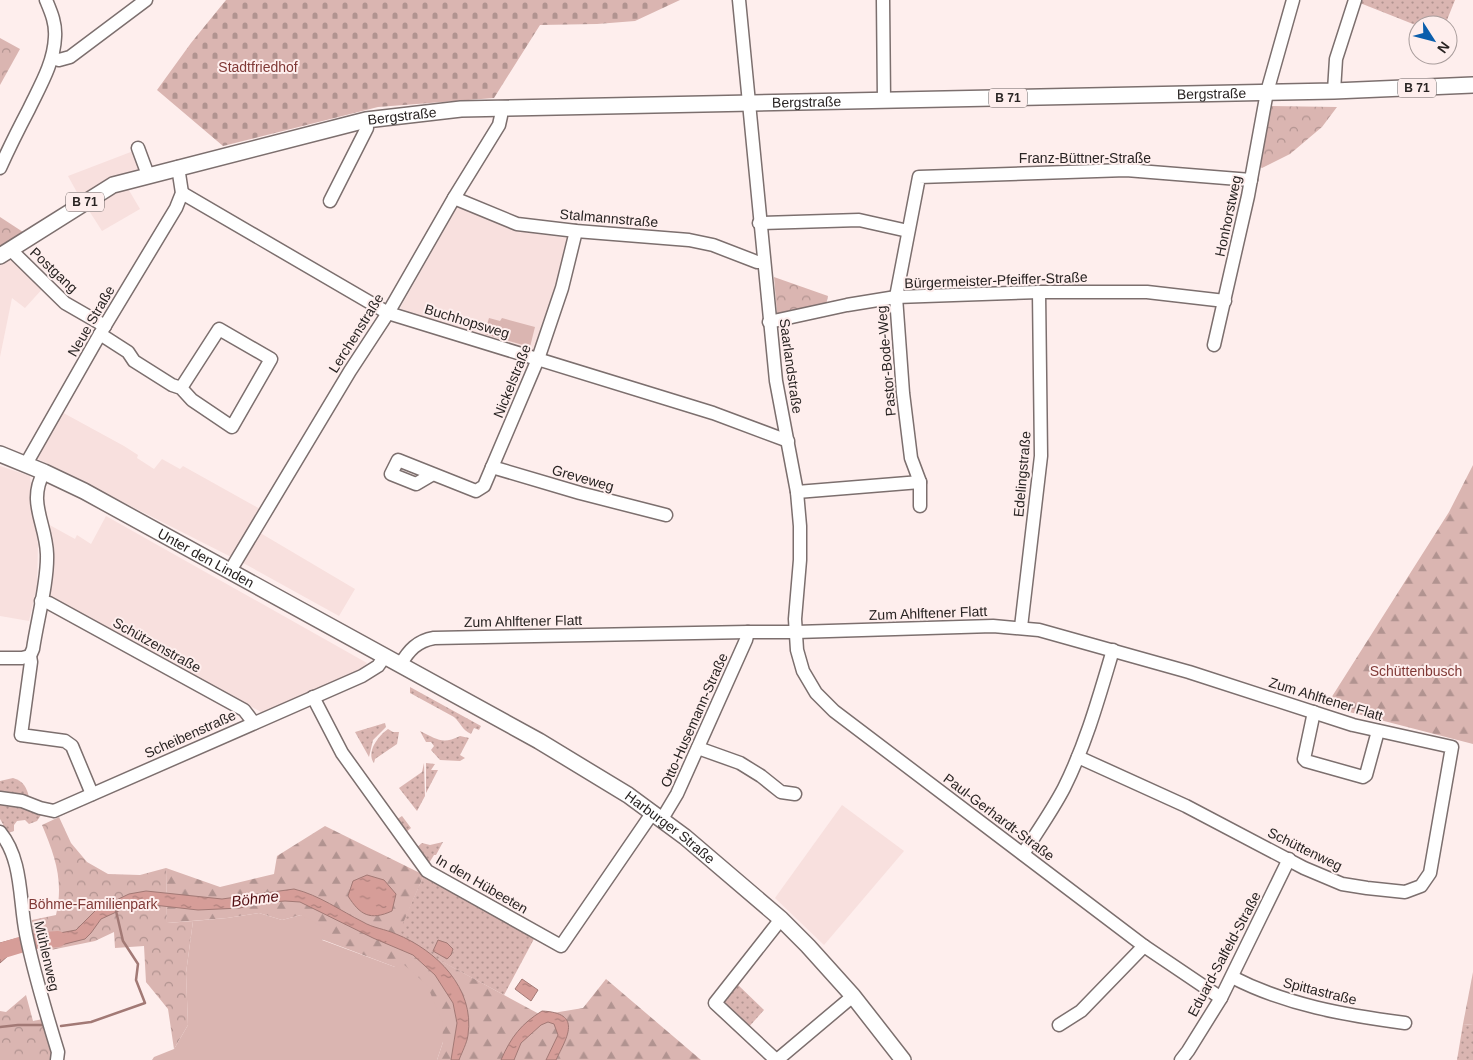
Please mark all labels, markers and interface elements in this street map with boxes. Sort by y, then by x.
north arrow [1408,15,1458,65]
text: N [1434,39,1453,56]
park label: Stadtfriedhof [218,59,298,75]
road number: B 71 [1398,78,1436,98]
street label: Bergstraße [1177,85,1247,102]
road number: B 71 [989,89,1027,108]
street label: Bergstraße [772,93,842,111]
street label: Bergstraße [367,104,438,128]
street label: Franz-Büttner-Straße [1019,150,1151,166]
street label: Honhorstweg [1212,174,1244,258]
road number: B 71 [66,192,104,212]
street label: Stalmannstraße [559,206,659,230]
street label: Postgang [27,244,81,296]
street label: Bürgermeister-Pfeiffer-Straße [904,269,1088,291]
street label: Neue Straße [64,282,118,359]
street label: Lerchenstraße [325,290,387,376]
street label: Buchhopsweg [423,300,511,342]
street label: Pastor-Bode-Weg [873,305,899,417]
street label: Saarlandstraße [776,317,806,415]
street label: Nickelstraße [490,342,534,420]
street label: Edelingstraße [1010,430,1034,518]
street label: Greveweg [550,462,616,494]
street label: Unter den Linden [155,525,257,591]
street label: Zum Ahlftener Flatt [869,603,987,623]
street label: Zum Ahlftener Flatt [464,612,582,630]
street label: Schützenstraße [110,614,204,676]
street label: Otto-Husemann-Straße [657,650,731,790]
park label: Schüttenbusch [1370,663,1462,679]
street label: Zum Ahlftener Flatt [1267,674,1385,724]
street label: Scheibenstraße [142,707,238,761]
street label: Paul-Gerhardt-Straße [940,770,1058,864]
street label: Harburger Straße [622,788,718,867]
street label: Schüttenweg [1265,824,1345,874]
street label: In den Hübeeten [433,851,531,917]
water label: Böhme [230,887,280,910]
street label: Eduard-Salfeld-Straße [1184,889,1264,1019]
park label: Böhme-Familienpark [28,896,159,912]
street label: Mühlenweg [31,919,63,993]
street label: Spittastraße [1281,974,1359,1008]

